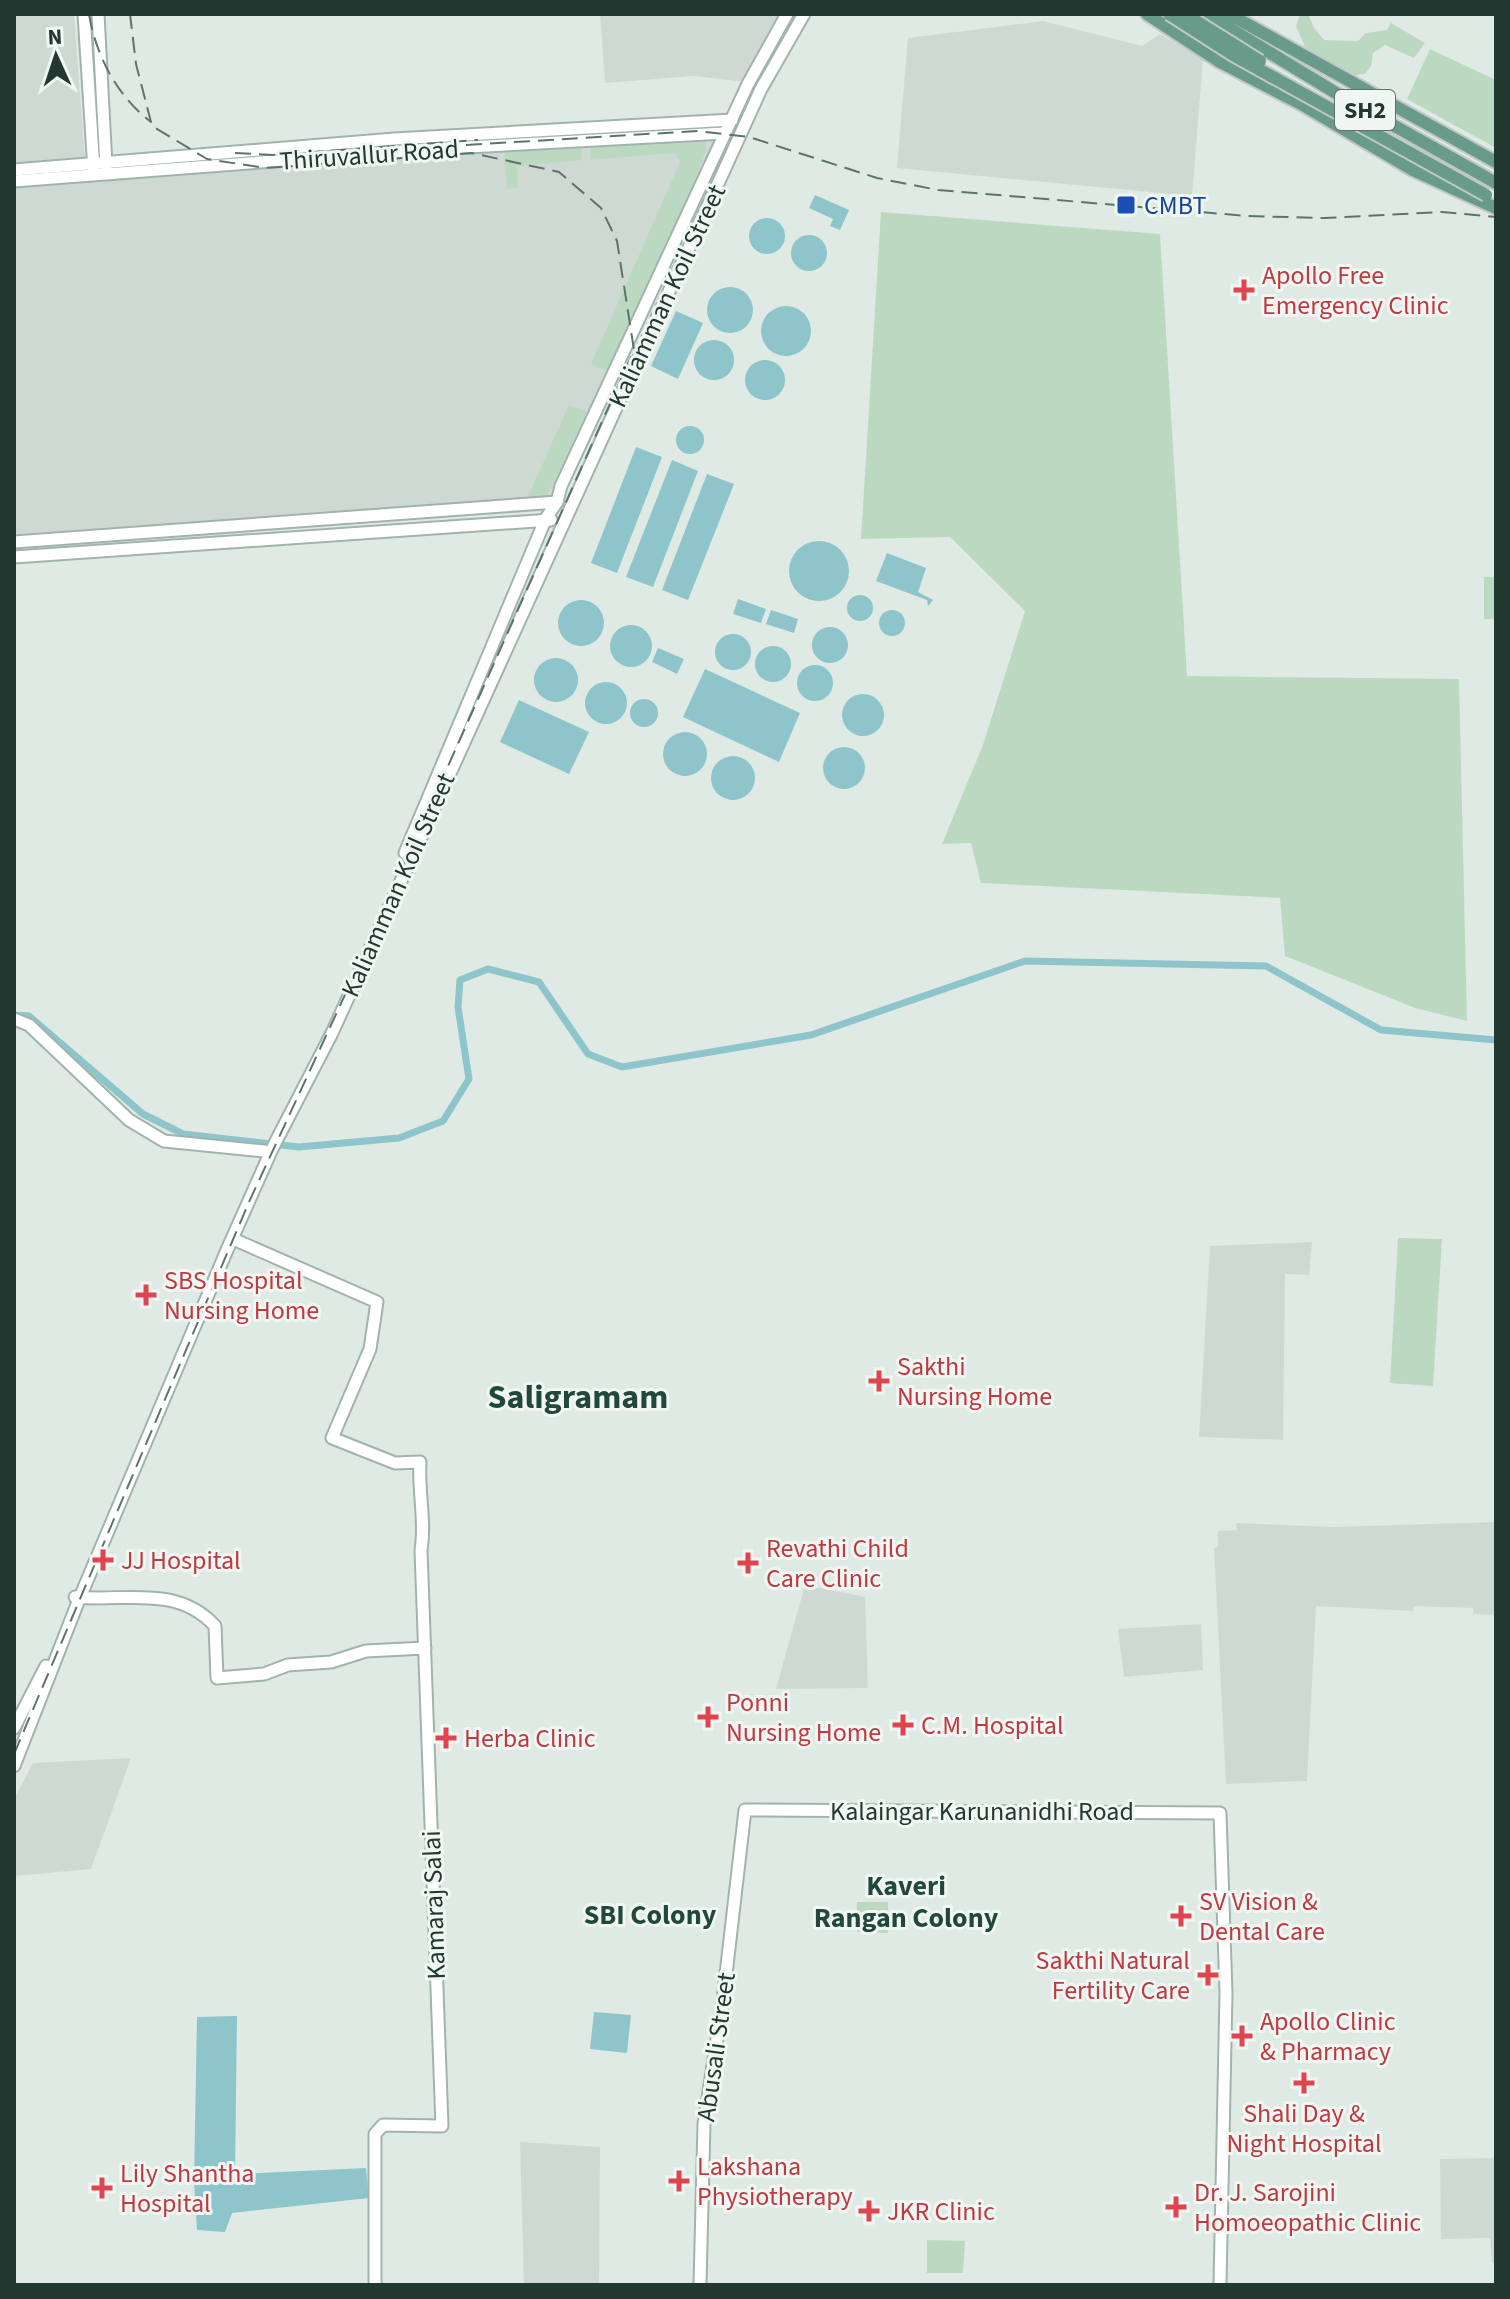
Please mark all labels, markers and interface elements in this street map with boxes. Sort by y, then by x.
north arrow [16,16,96,96]
text: N [47,21,63,53]
road number: SH2 [1335,90,1395,130]
street label: Thiruvallur Road [278,130,460,180]
street label: Kaliamman Koil Street [599,178,735,414]
place label: CMBT [1144,187,1206,224]
marker: CMBT [1115,194,1137,216]
place label: Apollo Free Emergency Clinic [1262,257,1449,324]
marker: Apollo Free Emergency Clinic [1233,279,1255,301]
street label: Kaliamman Koil Street [332,767,464,1003]
place label: SBS Hospital Nursing Home [164,1262,319,1329]
marker: SBS Hospital Nursing Home [135,1284,157,1306]
place label: Sakthi Nursing Home [897,1348,1052,1415]
marker: Sakthi Nursing Home [868,1370,890,1392]
district label: Saligramam [488,1373,668,1422]
place label: Revathi Child Care Clinic [766,1530,909,1597]
place label: JJ Hospital [121,1542,241,1579]
marker: JJ Hospital [92,1549,114,1571]
marker: Revathi Child Care Clinic [737,1552,759,1574]
place label: Ponni Nursing Home [726,1684,881,1751]
marker: Ponni Nursing Home [697,1706,719,1728]
place label: C.M. Hospital [921,1707,1064,1744]
marker: C.M. Hospital [892,1714,914,1736]
place label: Herba Clinic [464,1720,596,1757]
marker: Herba Clinic [435,1727,457,1749]
street label: Kalaingar Karunanidhi Road [830,1793,1134,1830]
street label: Kamaraj Salai [413,1830,455,1980]
district label: Kaveri Rangan Colony [814,1866,999,1938]
place label: SV Vision & Dental Care [1199,1883,1325,1950]
district label: SBI Colony [584,1895,717,1935]
marker: SV Vision & Dental Care [1170,1905,1192,1927]
place label: Sakthi Natural Fertility Care [1036,1942,1190,2009]
marker: Sakthi Natural Fertility Care [1197,1964,1219,1986]
street label: Abusali Street [687,1970,745,2124]
place label: Apollo Clinic & Pharmacy [1260,2003,1396,2070]
marker: Apollo Clinic & Pharmacy [1231,2025,1253,2047]
marker: Shali Day & Night Hospital [1293,2072,1315,2094]
place label: Shali Day & Night Hospital [1226,2095,1382,2162]
place label: Lakshana Physiotherapy [697,2148,853,2215]
place label: Lily Shantha Hospital [120,2155,254,2222]
marker: Lakshana Physiotherapy [668,2170,690,2192]
place label: Dr. J. Sarojini Homoeopathic Clinic [1194,2174,1421,2241]
marker: Lily Shantha Hospital [91,2177,113,2199]
place label: JKR Clinic [887,2193,995,2230]
marker: Dr. J. Sarojini Homoeopathic Clinic [1165,2196,1187,2218]
marker: JKR Clinic [858,2200,880,2222]

